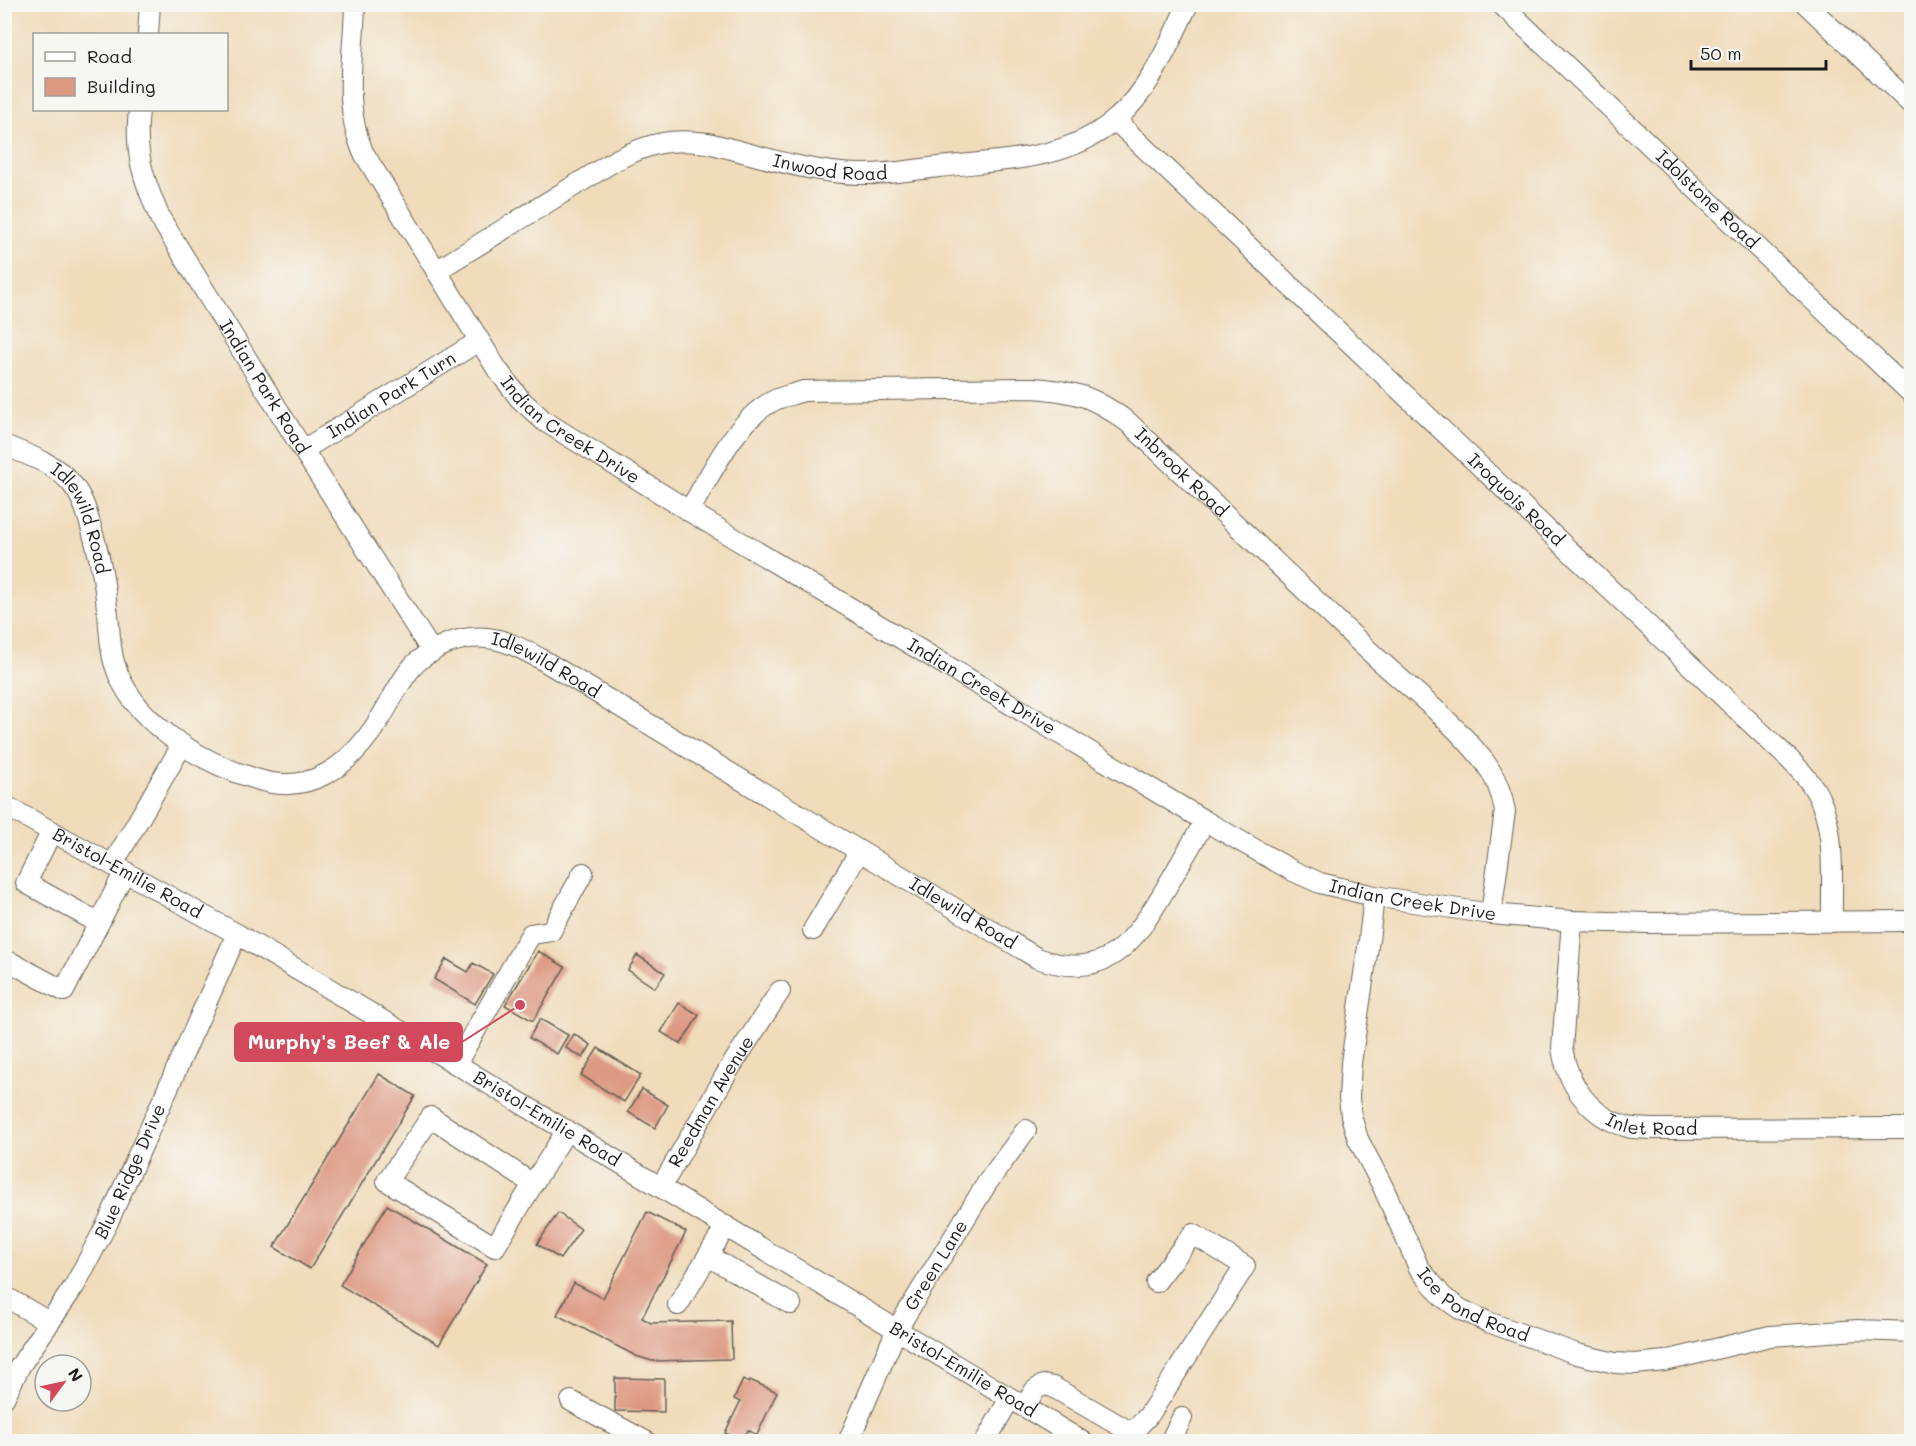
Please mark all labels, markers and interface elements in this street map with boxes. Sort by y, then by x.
legend [33,33,228,111]
scale bar [1691,33,1826,71]
text: 50 m [1700,41,1742,65]
text: Road [87,44,132,68]
text: Building [87,74,155,98]
street label: Idolstone Road [1651,144,1764,253]
street label: Inwood Road [771,147,888,185]
street label: Indian Park Road [215,315,315,458]
street label: Indian Park Turn [322,345,460,443]
street label: Indian Creek Drive [495,370,645,489]
street label: Inbrook Road [1130,422,1234,522]
street label: Iroquois Road [1463,447,1570,551]
street label: Idlewild Road [46,456,115,576]
street label: Idlewild Road [489,626,605,703]
street label: Indian Creek Drive [903,632,1061,740]
street label: Bristol-Emilie Road [49,821,207,923]
street label: Idlewild Road [905,871,1021,954]
street label: Indian Creek Drive [1327,873,1498,926]
callout: Murphy's Beef & Ale [235,1023,462,1061]
text: Murphy's Beef & Ale [248,1028,450,1054]
street label: Reedman Avenue [662,1031,759,1171]
street label: Bristol-Emilie Road [469,1064,625,1171]
street label: Blue Ridge Drive [88,1100,170,1243]
street label: Inlet Road [1602,1107,1697,1140]
street label: Green Lane [898,1215,972,1315]
street label: Ice Pond Road [1412,1262,1533,1347]
street label: Bristol-Emilie Road [886,1315,1041,1422]
north arrow [33,1353,93,1413]
text: N [64,1364,88,1385]

